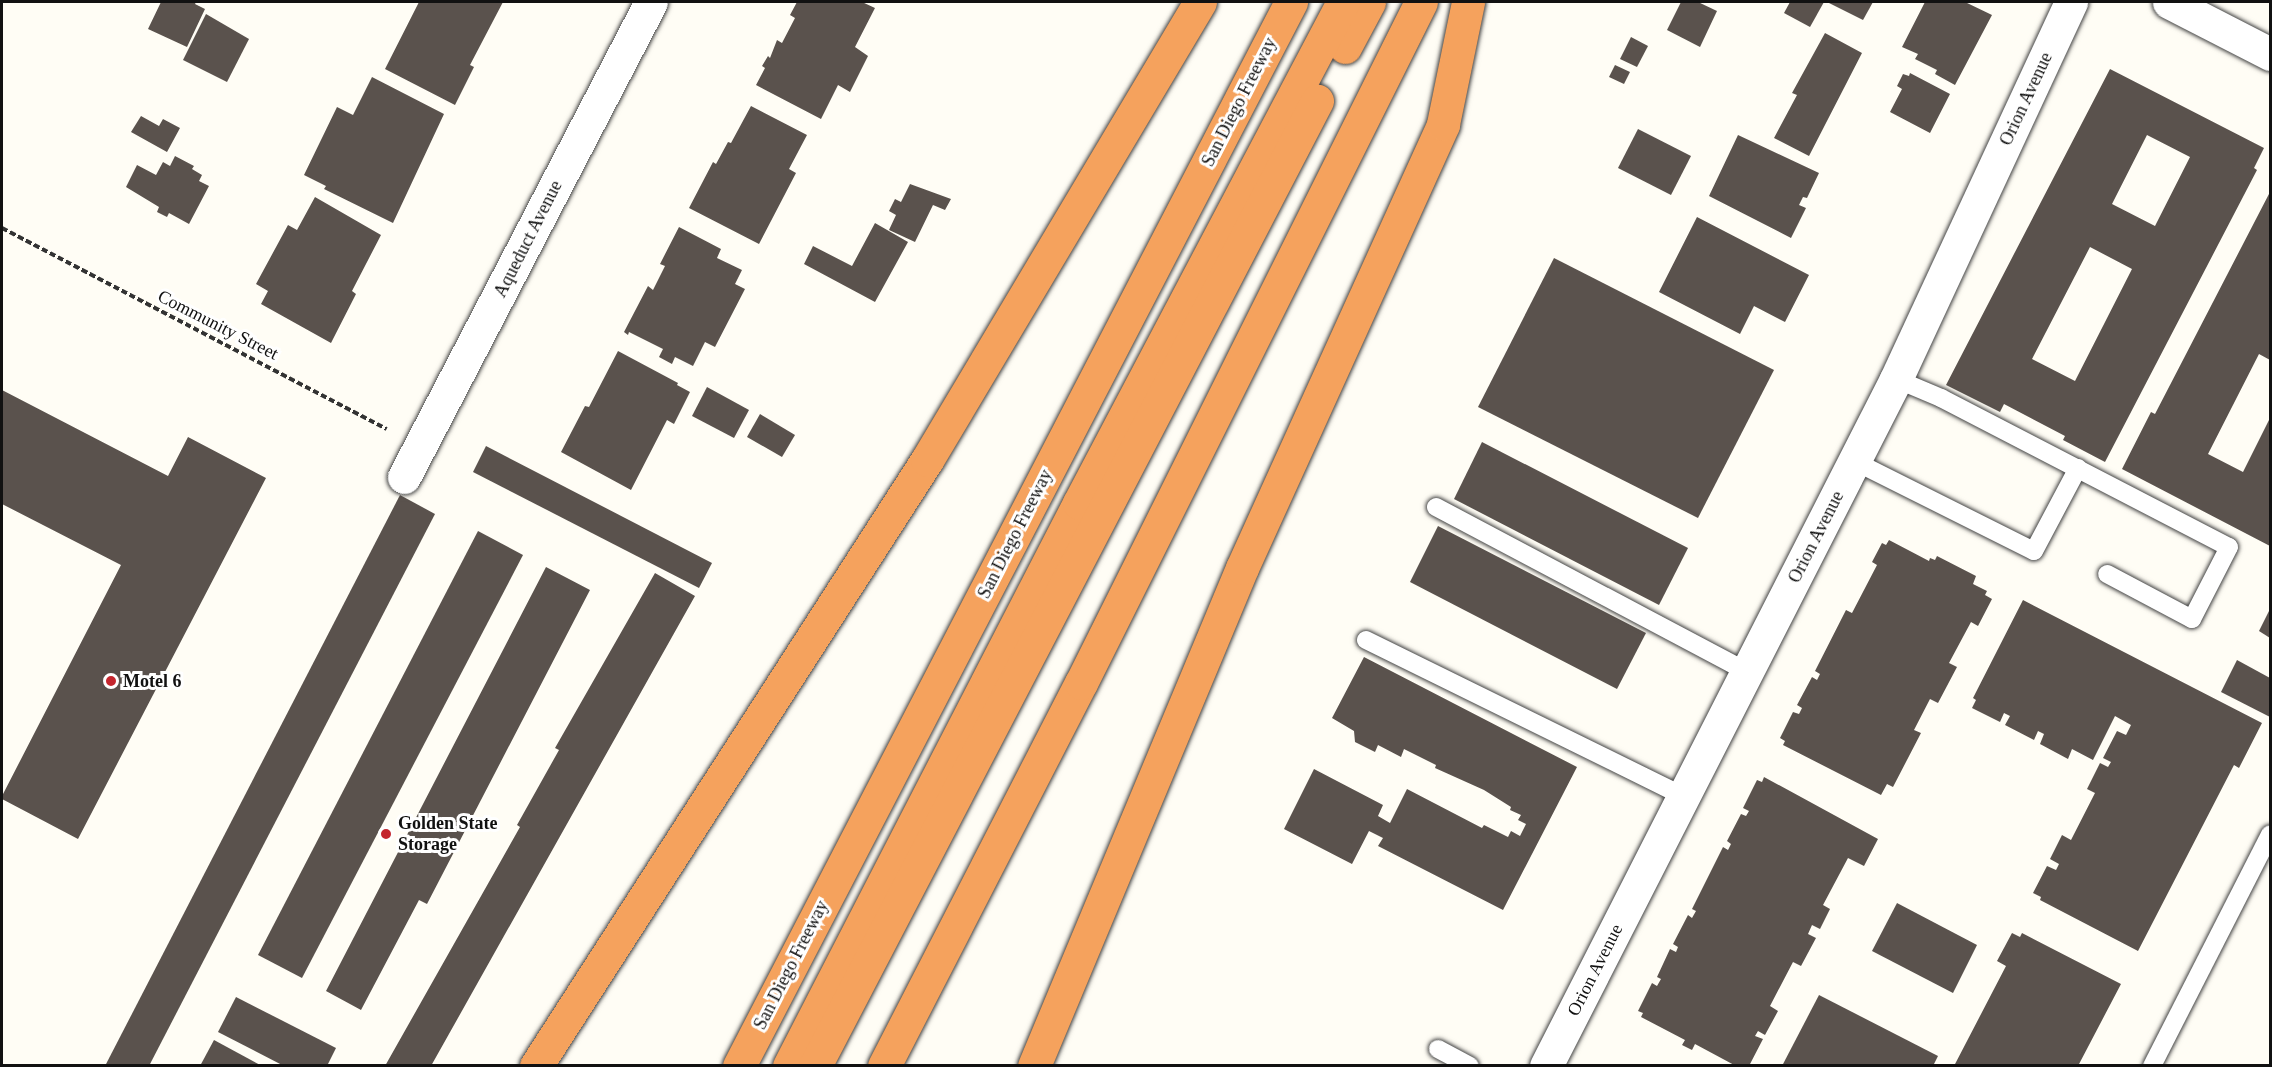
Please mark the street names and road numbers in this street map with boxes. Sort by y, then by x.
street label: San Diego Freeway [1197,34,1281,170]
street label: Orion Avenue [1995,49,2057,149]
street label: Aqueduct Avenue [489,177,567,301]
street label: Community Street [154,285,282,365]
street label: San Diego Freeway [973,466,1057,602]
street label: Orion Avenue [1783,487,1849,587]
street label: San Diego Freeway [749,897,833,1033]
street label: Orion Avenue [1562,920,1628,1020]

